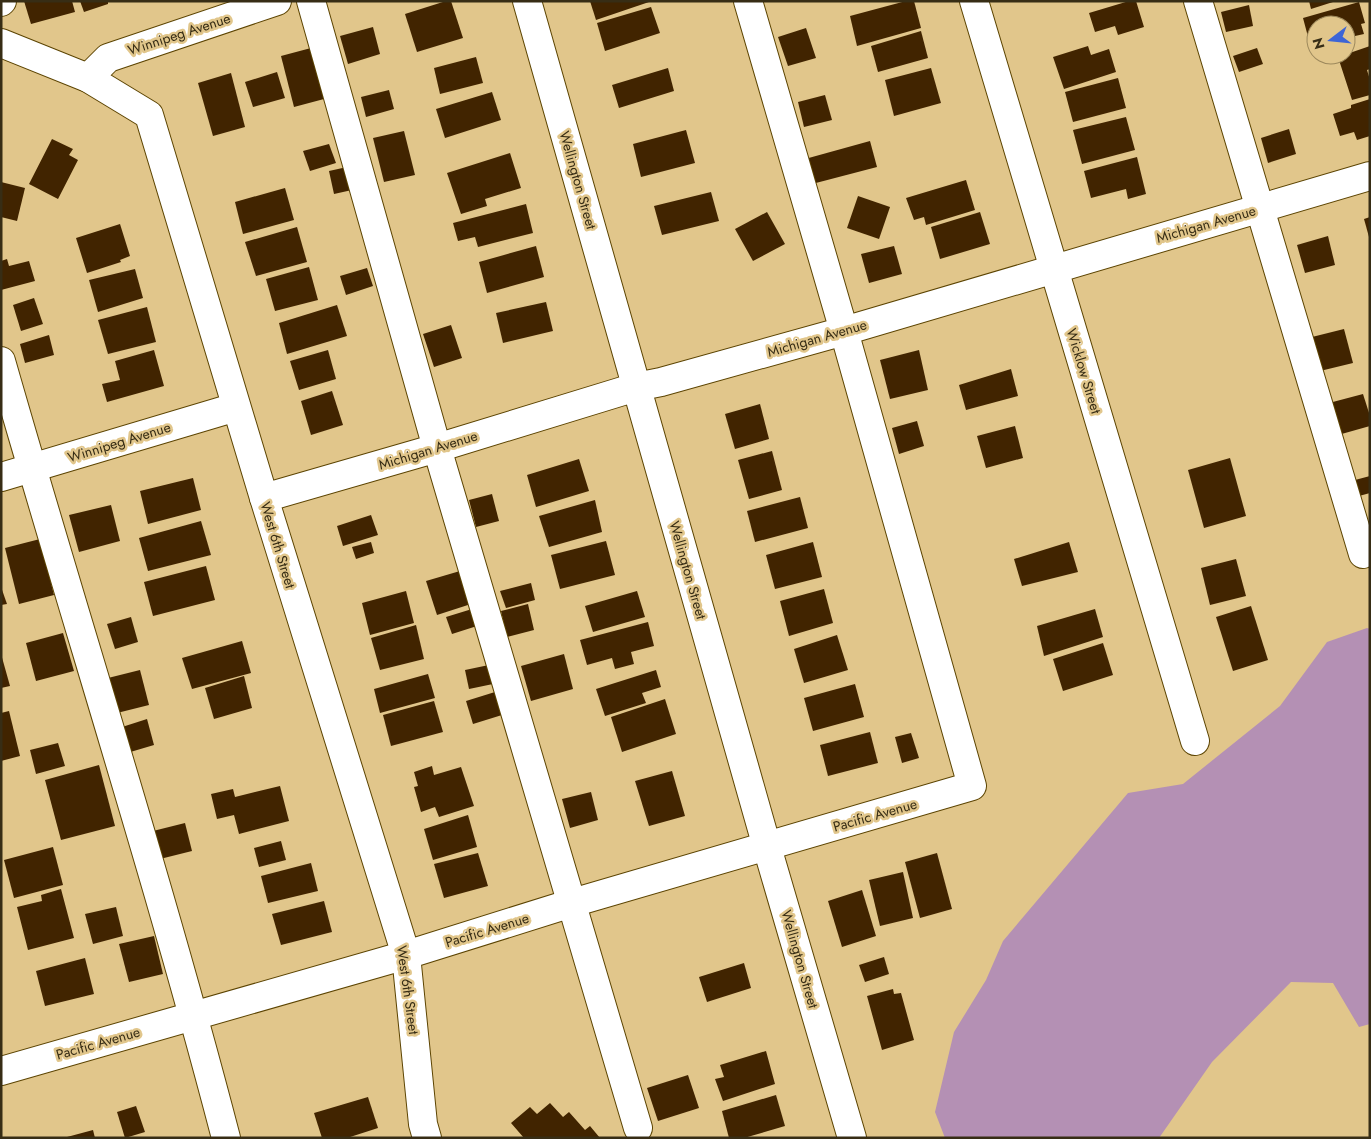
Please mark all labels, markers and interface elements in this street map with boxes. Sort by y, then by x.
street label: Winnipeg Avenue [125,8,233,60]
north arrow [1306,15,1356,65]
text: N [1307,35,1330,52]
street label: Wellington Street [554,129,602,232]
street label: Michigan Avenue [1154,200,1258,248]
street label: Michigan Avenue [765,314,869,362]
street label: Wicklow Street [1062,326,1107,417]
street label: Winnipeg Avenue [65,417,173,467]
street label: Michigan Avenue [376,425,480,475]
street label: West 6th Street [255,499,301,591]
street label: Wellington Street [664,519,712,622]
street label: Pacific Avenue [831,793,919,837]
street label: Pacific Avenue [443,908,531,952]
street label: Wellington Street [776,908,824,1011]
street label: West 6th Street [392,944,424,1036]
street label: Pacific Avenue [54,1021,142,1065]

